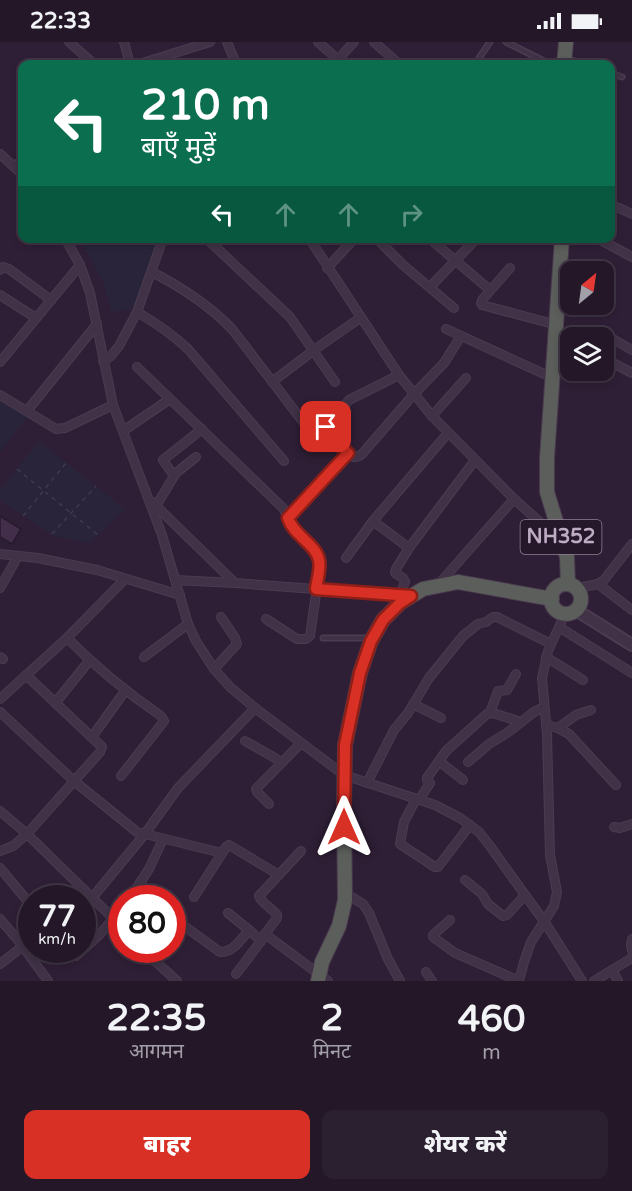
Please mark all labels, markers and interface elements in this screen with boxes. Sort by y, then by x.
text: 22:33 [30,8,91,34]
text: 210 m [141,80,270,131]
icon: left [42,84,120,162]
text: बाएँ मुड़ें [141,131,216,164]
icon: left [206,198,239,231]
icon: ahead [269,198,302,231]
icon: ahead [332,198,365,231]
icon: right [395,198,428,231]
north arrow [560,261,614,315]
map controls [560,261,614,381]
button: layers [560,327,614,381]
pin [300,401,351,452]
icon: arrive [309,410,342,443]
road number: NH352 [520,520,602,554]
position arrow [312,795,376,859]
speed limit sign: 80 [108,885,186,963]
text: 77 [38,898,76,935]
text: km/h [38,930,76,948]
text: 22:35 [107,997,206,1040]
text: 2 [321,997,343,1040]
text: 460 [458,998,525,1041]
text: आगमन [129,1040,184,1064]
text: मिनट [313,1040,351,1064]
text: m [482,1041,501,1065]
button: बाहर [24,1110,310,1179]
button: शेयर करें [322,1110,608,1179]

